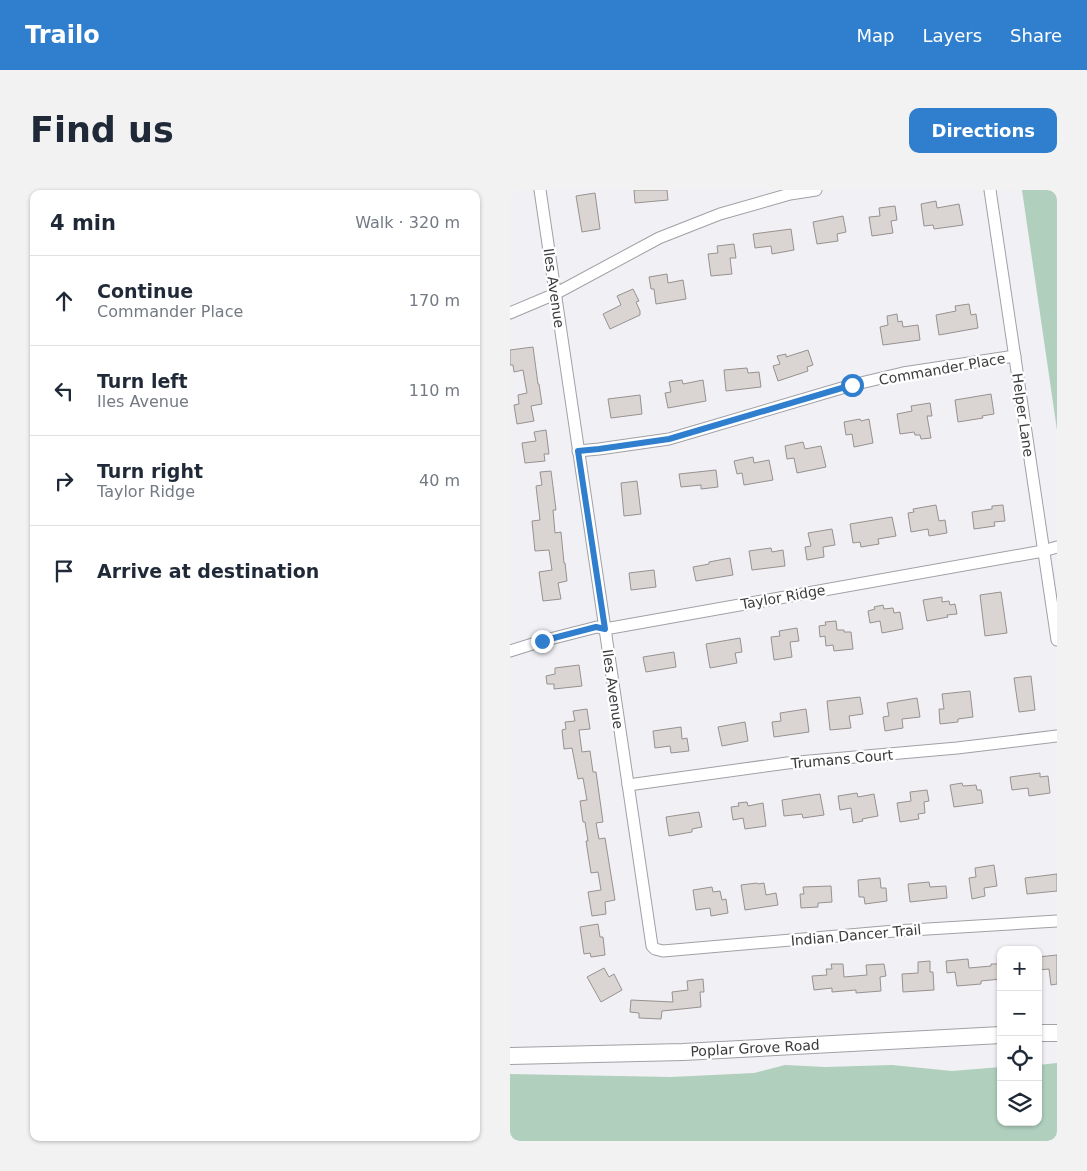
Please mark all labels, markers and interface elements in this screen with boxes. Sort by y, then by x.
text: Trailo [25,21,100,49]
text: Map [856,25,894,46]
text: Layers [922,25,982,46]
text: Share [1010,25,1062,46]
button: Directions [909,108,1057,153]
text: Find us [30,110,174,150]
text: 4 min [50,211,116,235]
text: Walk · 320 m [355,213,460,232]
street label: Iles Avenue [540,247,568,329]
text: Continue [97,280,193,302]
icon: ahead [50,287,78,315]
text: 170 m [409,291,460,310]
text: Commander Place [97,302,243,321]
street label: Commander Place [878,350,1006,388]
text: Turn left [97,370,188,392]
street label: Helper Lane [1009,372,1037,458]
route start [841,374,864,397]
icon: left [50,377,78,405]
text: 110 m [409,381,460,400]
text: Iles Avenue [97,392,189,411]
text: Turn right [97,460,203,482]
icon: right [50,467,78,495]
text: 40 m [419,471,460,490]
text: Taylor Ridge [97,482,195,501]
icon: arrive [50,557,78,585]
text: Arrive at destination [97,560,319,582]
street label: Taylor Ridge [738,582,827,612]
route end [531,630,554,653]
street label: Iles Avenue [599,648,627,730]
street label: Trumans Court [789,747,894,772]
street label: Indian Dancer Trail [790,921,922,949]
map controls [997,946,1042,1126]
button: + [997,946,1042,991]
button: − [997,991,1042,1036]
button: locate [997,1036,1042,1081]
street label: Poplar Grove Road [690,1037,820,1059]
button: layers [997,1081,1042,1126]

